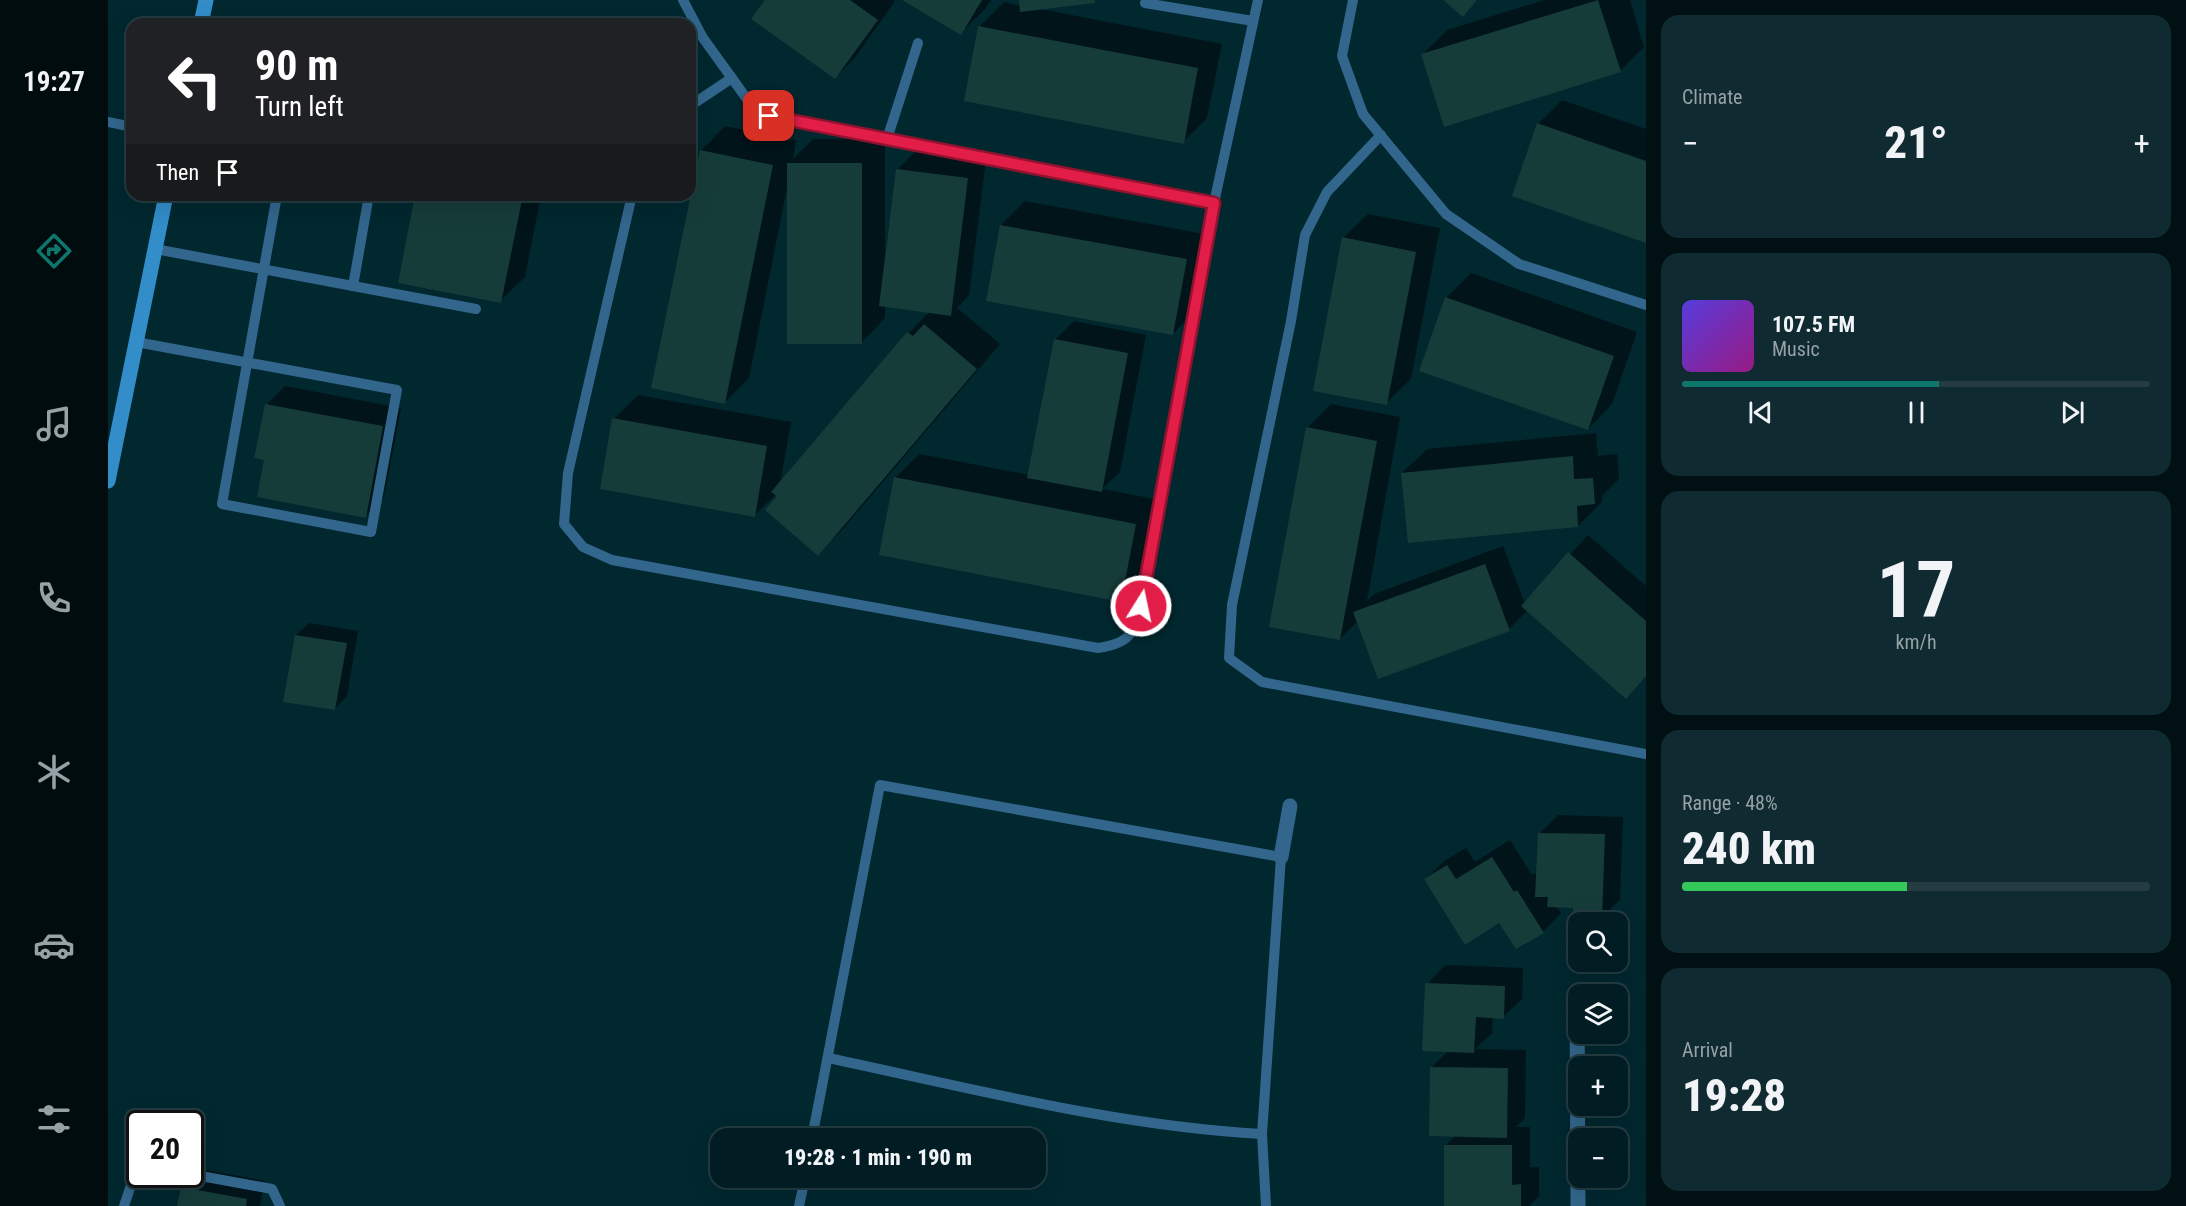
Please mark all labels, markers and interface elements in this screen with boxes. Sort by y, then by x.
text: 90 m [255,41,338,90]
icon: left [156,42,234,120]
text: 19:27 [23,66,85,98]
text: Climate [1682,85,1742,109]
pin [743,90,794,141]
text: Turn left [255,91,344,123]
icon: arrive [752,99,785,132]
text: 21° [1884,116,1948,169]
text: − [1682,124,1699,163]
text: + [2134,124,2150,163]
icon: arrive [211,156,244,189]
text: Then [156,160,199,185]
icon: directions [33,230,75,272]
text: 107.5 FM [1772,312,1855,337]
text: Music [1772,337,1820,361]
icon: previous [1744,396,1777,429]
icon: pause [1900,396,1933,429]
icon: next [2056,396,2089,429]
icon: music [33,403,75,445]
text: 17 [1877,545,1955,636]
position arrow [1109,574,1173,638]
icon: phone [33,577,75,619]
text: km/h [1895,630,1937,654]
icon: climate [33,751,75,793]
text: Range · 48% [1682,791,1778,815]
text: 240 km [1682,822,1816,875]
map controls [1568,912,1628,1188]
button: search [1568,912,1628,972]
icon: car [33,924,75,966]
button: layers [1568,984,1628,1044]
text: Arrival [1682,1038,1733,1062]
button: + [1568,1056,1628,1116]
text: 19:28 [1682,1069,1786,1122]
icon: filters [33,1098,75,1140]
speed limit sign: 20 [126,1110,204,1188]
button: − [1568,1128,1628,1188]
text: 19:28 · 1 min · 190 m [784,1145,972,1170]

